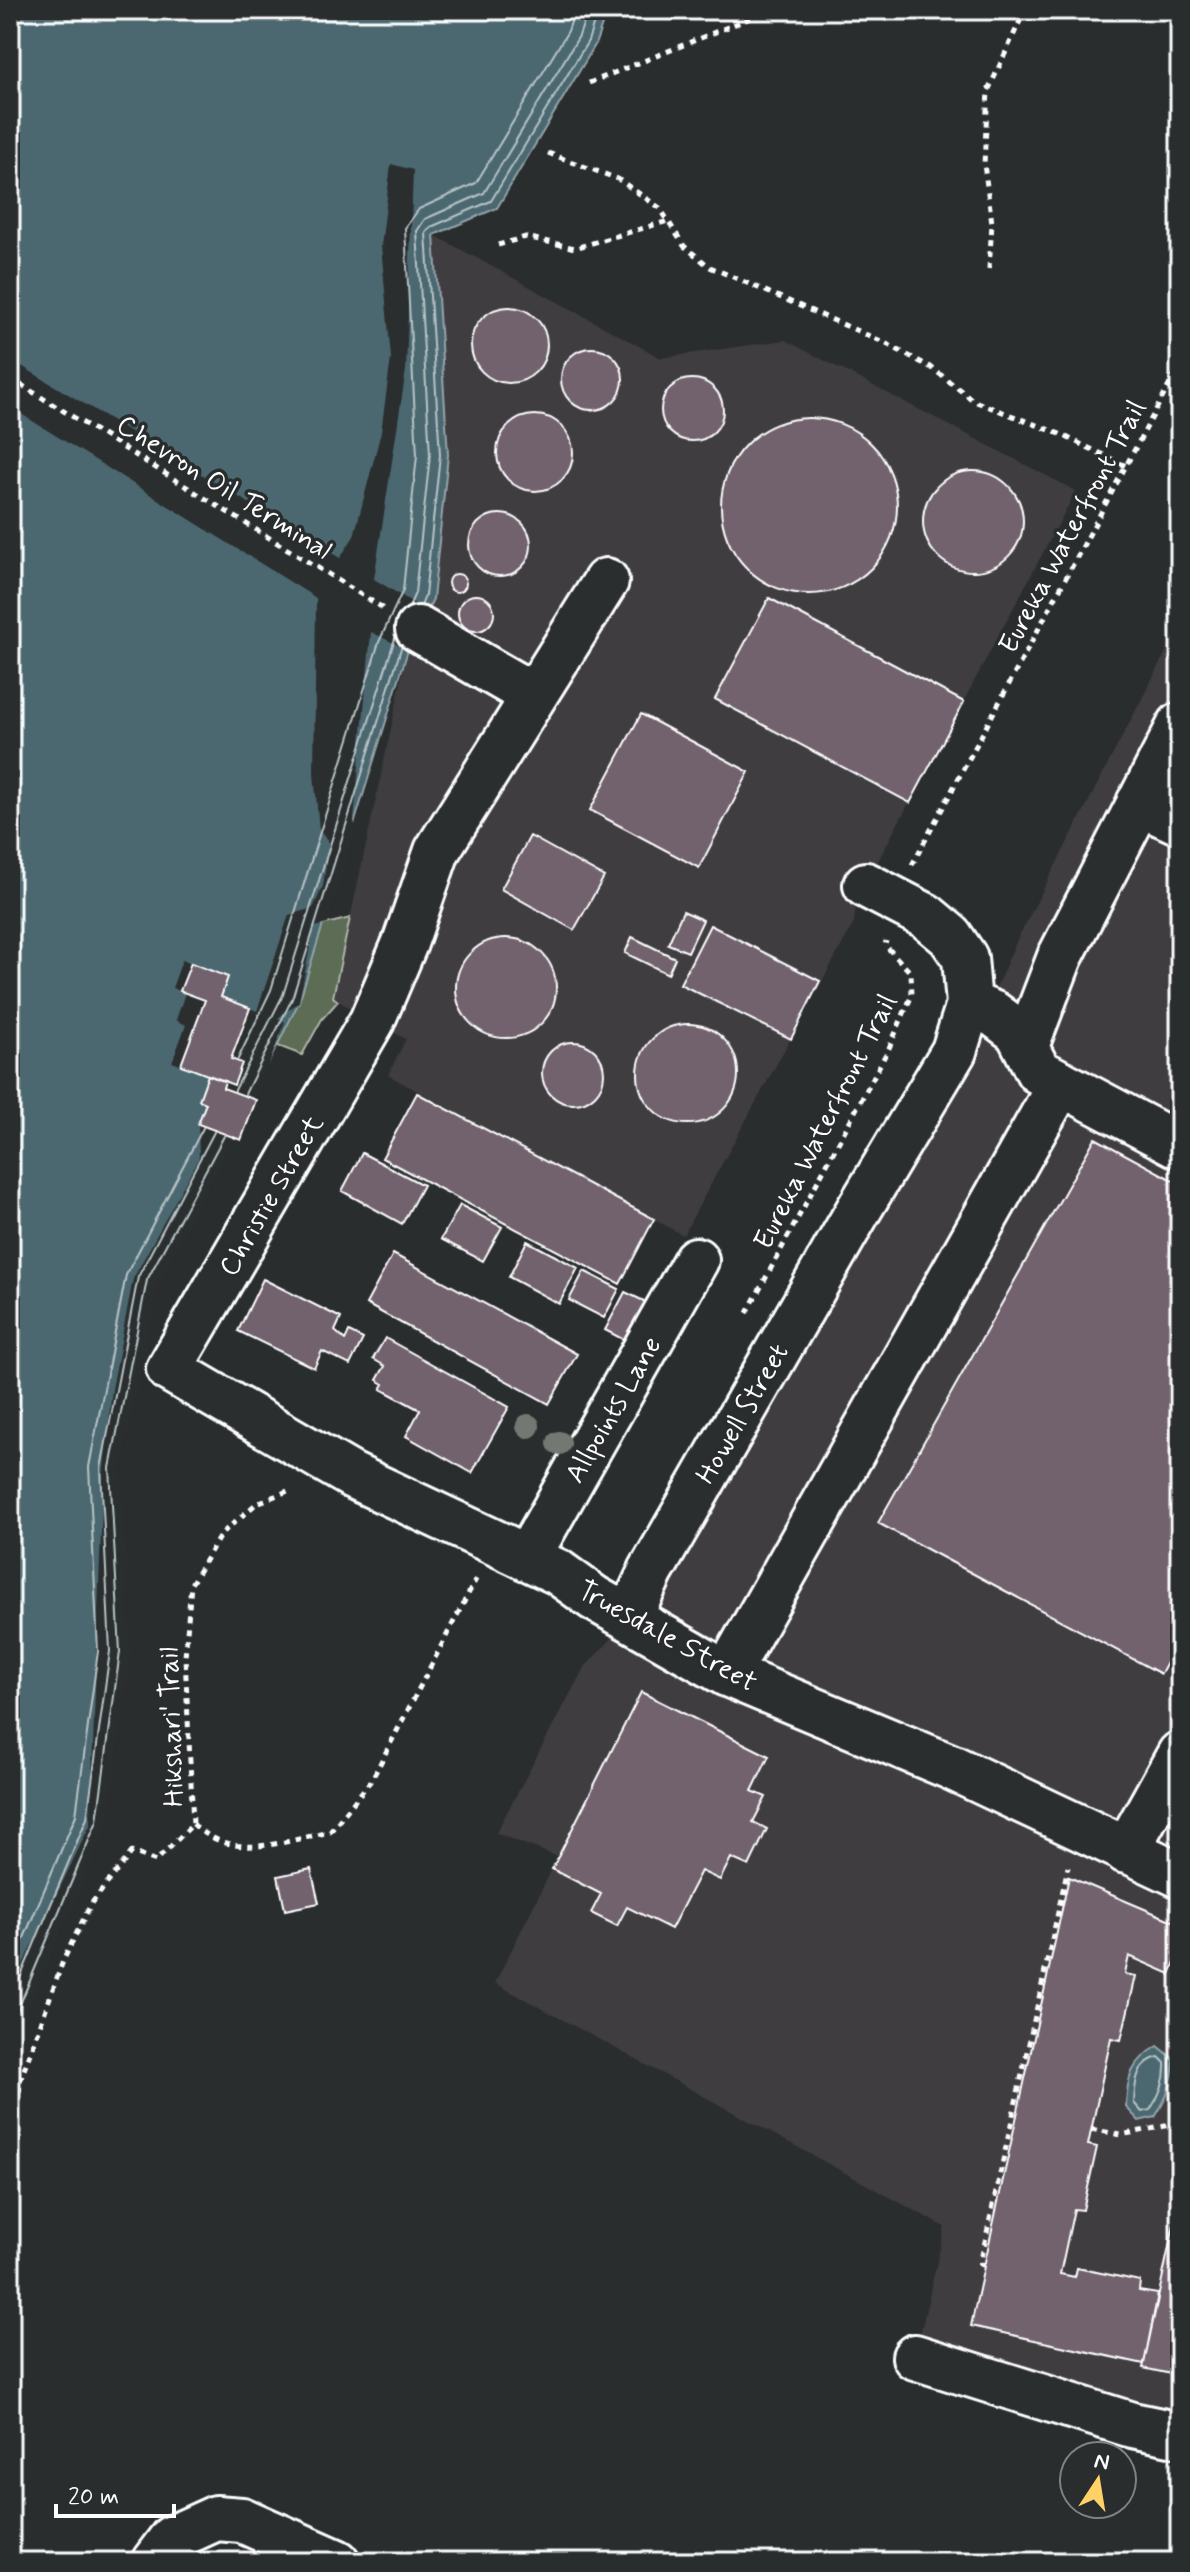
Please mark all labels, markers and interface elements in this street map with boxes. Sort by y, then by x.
street label: Eureka Waterfront Trail [991,394,1156,660]
street label: Chevron Oil Terminal [109,407,338,569]
street label: Eureka Waterfront Trail [746,988,907,1256]
street label: Christie Street [211,1109,333,1283]
street label: Allpoints Lane [557,1330,671,1490]
street label: Howell Street [688,1337,798,1491]
street label: Truesdale Street [570,1573,763,1702]
street label: Hikshari' Trail [151,1646,194,1808]
north arrow [1058,2440,1138,2520]
text: N [1092,2447,1112,2478]
scale bar [56,2468,174,2518]
text: 20 m [68,2482,119,2513]

